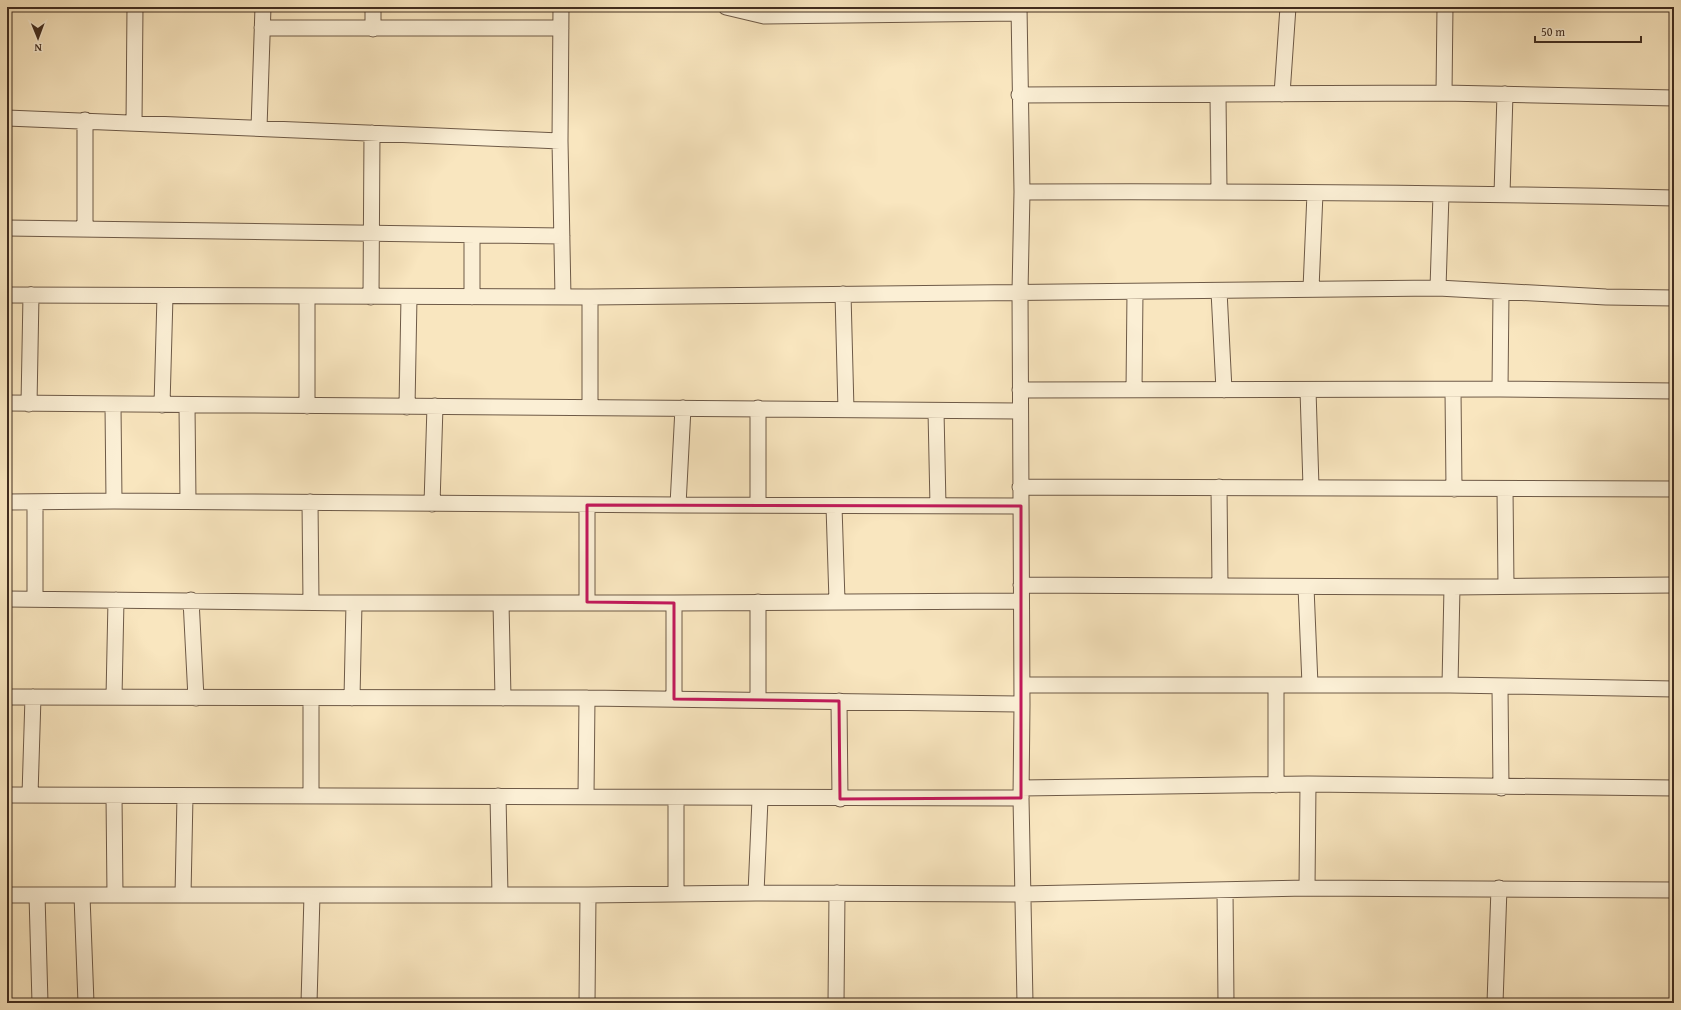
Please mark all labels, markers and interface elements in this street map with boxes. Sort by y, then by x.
north arrow [18,18,58,58]
scale bar [1535,18,1641,44]
text: 50 m [1541,23,1565,40]
text: N [34,40,42,56]

